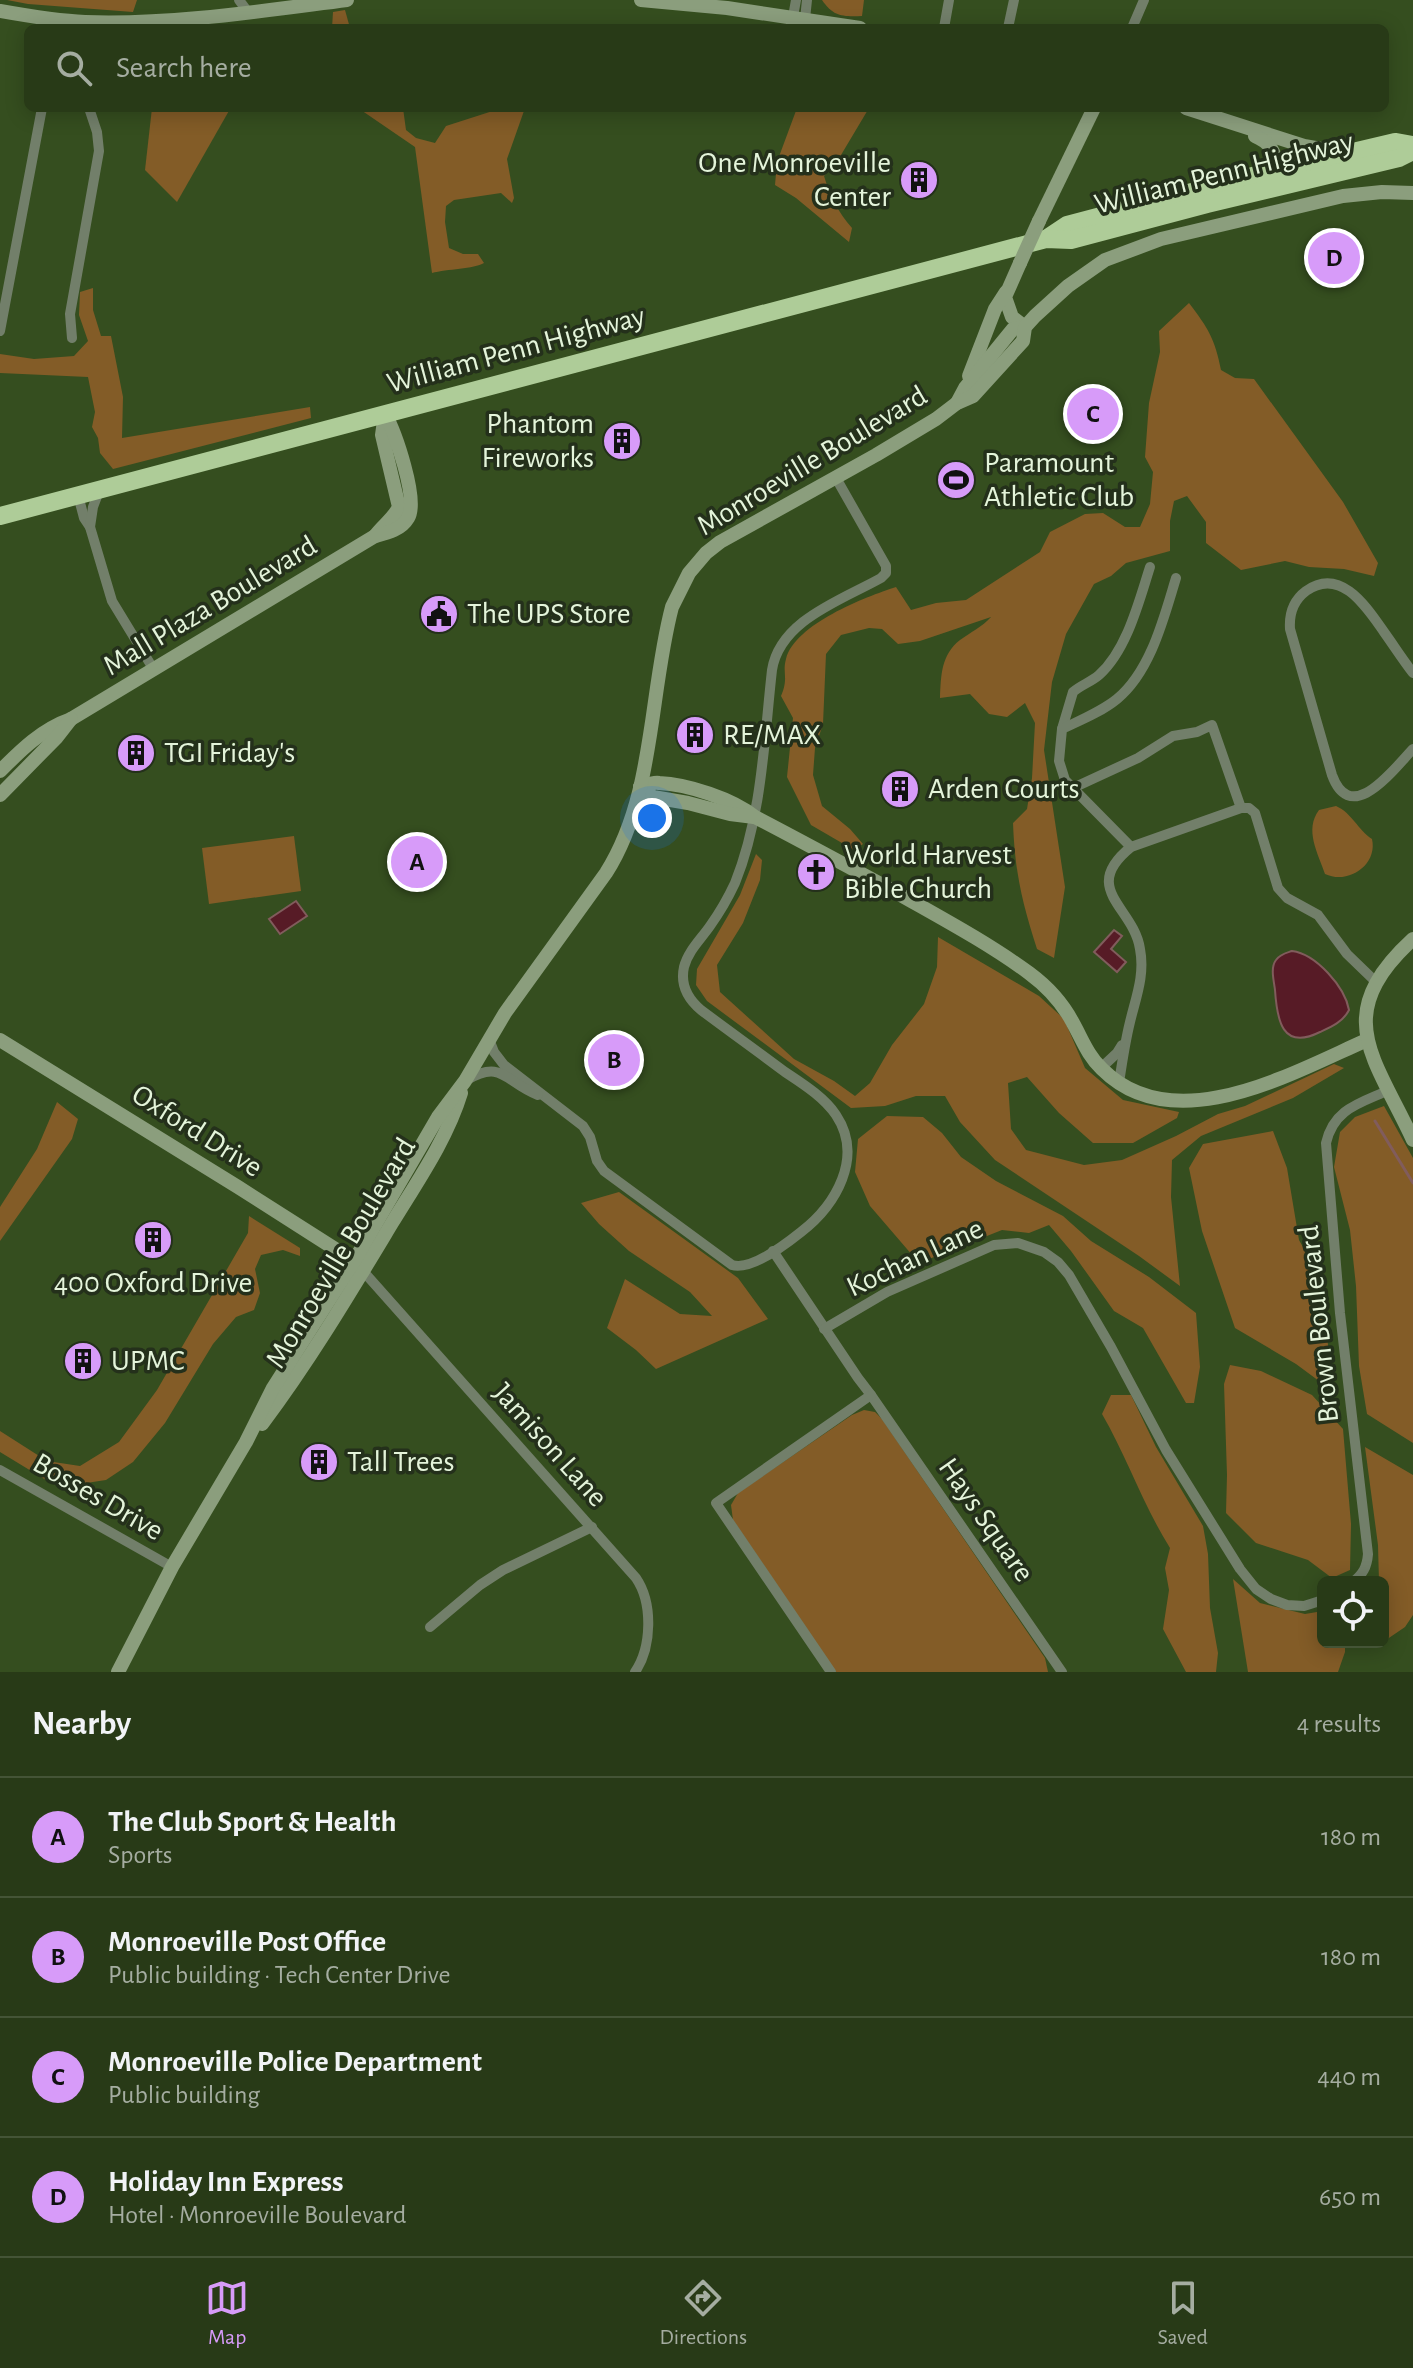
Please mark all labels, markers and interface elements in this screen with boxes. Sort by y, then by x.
search box [24,24,1389,112]
icon: search [52,46,96,90]
text: Search here [116,53,252,83]
street label: William Penn Highway [1091,126,1357,220]
place label: One Monroeville Center [698,148,891,212]
building icon: One Monroeville Center [898,159,940,201]
pin: D [1308,228,1360,288]
street label: William Penn Highway [384,301,648,399]
street label: Monroeville Boulevard [692,381,932,541]
pin: C [1067,384,1119,444]
place label: Phantom Fireworks [482,409,594,473]
building icon: Phantom Fireworks [601,420,643,462]
place label: Paramount Athletic Club [984,448,1134,512]
sports icon: Paramount Athletic Club [935,459,977,501]
street label: Mall Plaza Boulevard [98,531,322,681]
public building icon: The UPS Store [418,593,460,635]
place label: The UPS Store [467,599,631,629]
building icon: RE/MAX [674,714,716,756]
place label: RE/MAX [723,720,821,750]
building icon: TGI Friday's [115,732,157,774]
place label: TGI Friday's [164,738,295,768]
building icon: Arden Courts [879,768,921,810]
place label: Arden Courts [928,774,1080,804]
your location [632,798,672,838]
pin: A [391,832,443,892]
place label: World Harvest Bible Church [844,840,1012,904]
church icon: World Harvest Bible Church [795,851,837,893]
pin: B [588,1030,640,1090]
street label: Oxford Drive [126,1079,268,1183]
street label: Monroeville Boulevard [261,1133,421,1373]
street label: Kochan Lane [842,1213,988,1303]
building icon: 400 Oxford Drive [132,1219,174,1261]
street label: Brown Boulevard [1294,1224,1344,1424]
place label: 400 Oxford Drive [54,1268,252,1298]
building icon: UPMC [62,1340,104,1382]
place label: UPMC [111,1346,185,1376]
street label: Jamison Lane [487,1377,613,1513]
building icon: Tall Trees [298,1441,340,1483]
place label: Tall Trees [347,1447,455,1477]
street label: Bosses Drive [28,1448,168,1546]
street label: Hays Square [933,1453,1039,1587]
map controls [1317,1576,1389,1648]
button: locate [1317,1576,1389,1648]
text: Nearby [32,1707,131,1741]
text: 4 results [1297,1711,1381,1737]
text: The Club Sport & Health [108,1807,396,1837]
text: A [50,1824,66,1850]
text: 180 m [1321,1824,1381,1850]
text: Sports [108,1842,172,1868]
text: Monroeville Post Office [108,1927,386,1957]
text: B [50,1944,66,1970]
text: 180 m [1321,1944,1381,1970]
text: Public building · Tech Center Drive [108,1962,450,1988]
text: Monroeville Police Department [108,2047,482,2077]
text: C [51,2064,65,2090]
text: 440 m [1317,2064,1381,2090]
text: Public building [108,2082,260,2108]
text: Holiday Inn Express [108,2167,344,2197]
text: D [49,2184,67,2210]
text: 650 m [1319,2184,1381,2210]
text: Hotel · Monroeville Boulevard [108,2202,406,2228]
tab: Map [205,2276,249,2350]
tab: Directions [659,2276,747,2350]
tab: Saved [1157,2276,1208,2350]

